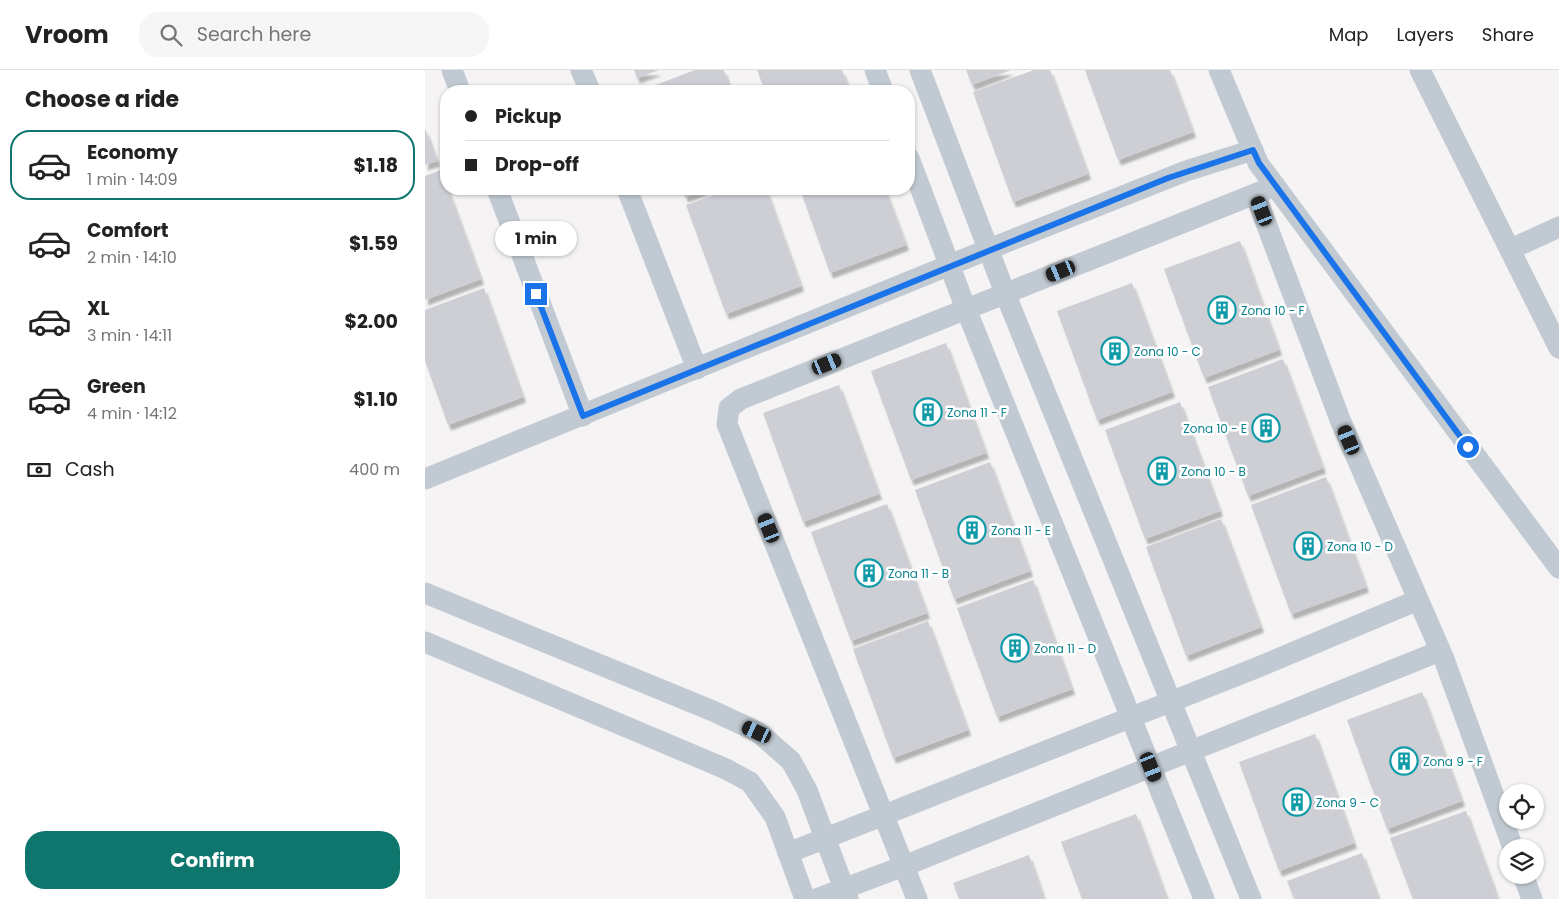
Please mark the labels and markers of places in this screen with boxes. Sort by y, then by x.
building icon: Zona 10 - F [1207,295,1237,325]
place label: Zona 10 - F [1241,302,1305,319]
building icon: Zona 10 - C [1100,336,1130,366]
place label: Zona 10 - C [1134,343,1201,360]
building icon: Zona 11 - F [913,397,943,427]
place label: Zona 11 - F [947,404,1007,421]
building icon: Zona 10 - E [1251,413,1281,443]
place label: Zona 10 - E [1183,420,1247,437]
building icon: Zona 10 - B [1147,456,1177,486]
place label: Zona 10 - B [1181,463,1246,480]
building icon: Zona 11 - E [957,515,987,545]
place label: Zona 11 - E [991,522,1051,539]
building icon: Zona 10 - D [1293,531,1323,561]
place label: Zona 10 - D [1327,538,1393,555]
building icon: Zona 11 - B [854,558,884,588]
place label: Zona 11 - B [888,565,949,582]
building icon: Zona 11 - D [1000,633,1030,663]
place label: Zona 11 - D [1034,640,1096,657]
building icon: Zona 9 - F [1389,746,1419,776]
place label: Zona 9 - F [1423,753,1483,770]
building icon: Zona 9 - C [1282,787,1312,817]
place label: Zona 9 - C [1316,794,1379,811]

